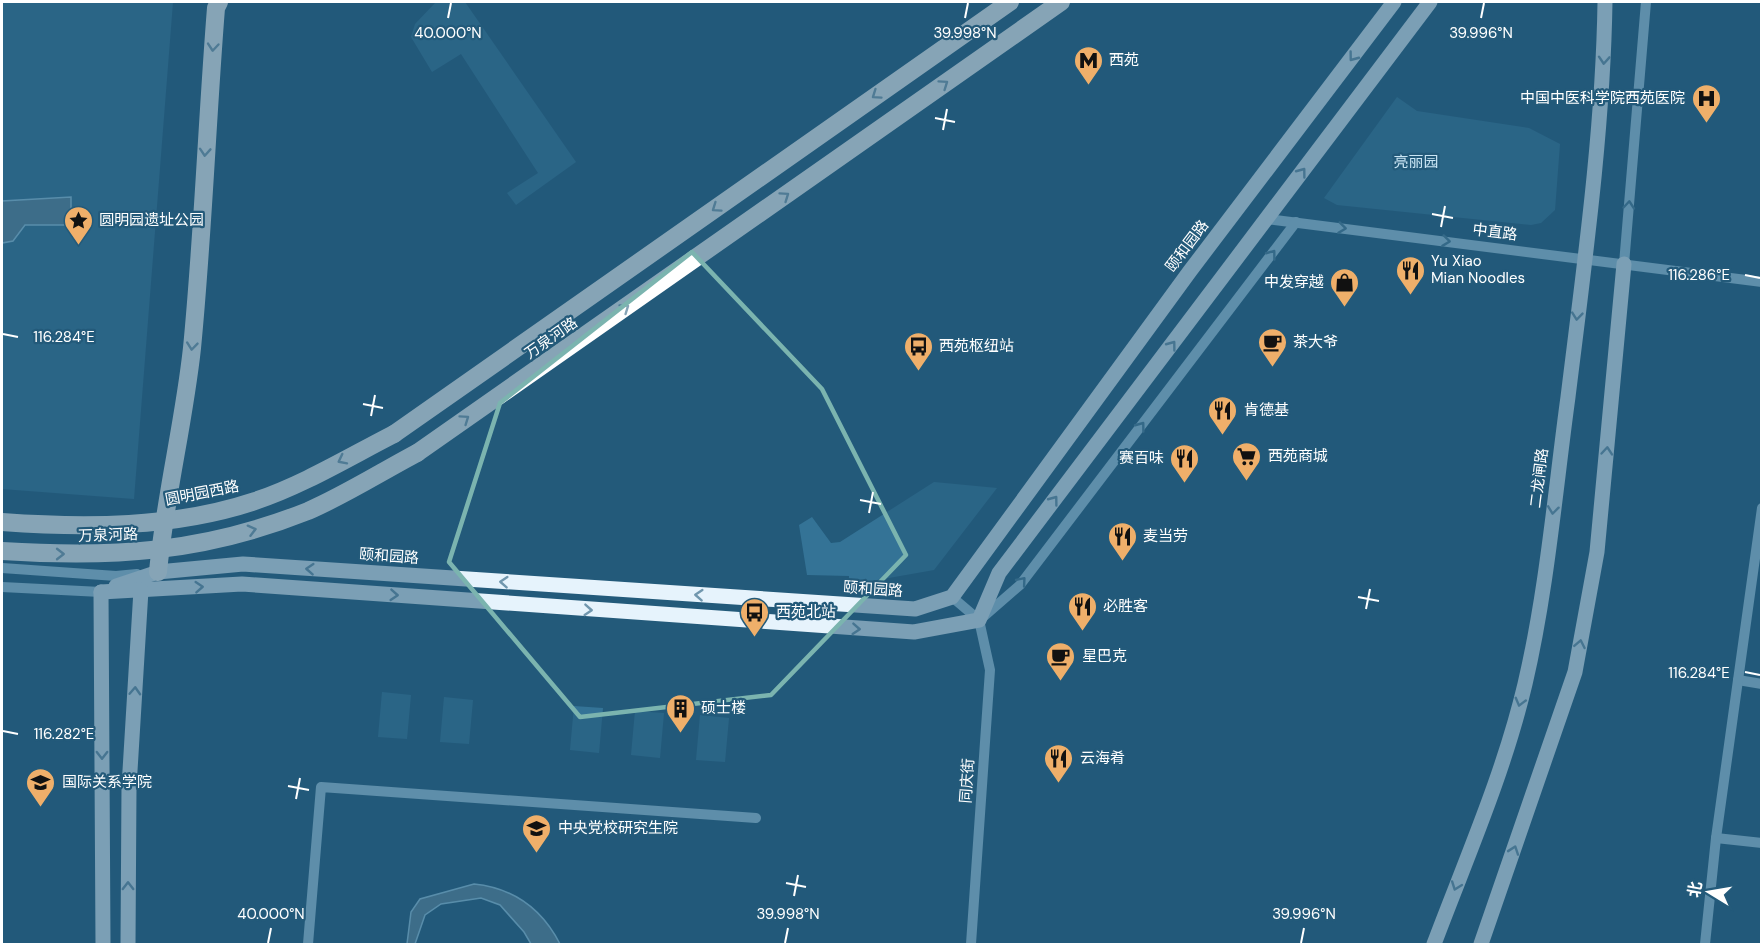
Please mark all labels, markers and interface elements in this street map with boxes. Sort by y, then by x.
text: 40.000°N [414,23,482,43]
text: 39.998°N [933,23,997,43]
text: 39.996°N [1449,23,1513,43]
one-way arrow [207,43,220,52]
metro station icon: 西苑 [1072,44,1104,86]
place label: 西苑 [1109,50,1139,70]
one-way arrow [1349,51,1360,62]
one-way arrow [1597,55,1610,64]
one-way arrow [938,80,949,91]
hospital icon: 中国中医科学院西苑医院 [1690,82,1722,124]
one-way arrow [871,88,882,99]
place label: 中国中医科学院西苑医院 [1520,88,1685,108]
one-way arrow [199,147,212,156]
park label: 亮丽园 [1393,152,1439,172]
one-way arrow [1295,167,1306,178]
one-way arrow [778,192,789,203]
one-way arrow [712,201,723,212]
one-way arrow [1622,201,1635,210]
place icon: 圆明园遗址公园 [62,204,94,246]
place label: 圆明园遗址公园 [99,210,204,230]
street label: 颐和园路 [1161,216,1213,276]
street label: 中直路 [1471,219,1519,245]
one-way arrow [1337,222,1346,234]
one-way arrow [1441,234,1451,247]
one-way arrow [1264,250,1275,261]
place label: Yu Xiao Mian Noodles [1431,251,1525,288]
restaurant icon: Yu Xiao Mian Noodles [1394,254,1426,296]
text: 116.286°E [1668,265,1730,285]
shop icon: 中发穿越 [1329,266,1361,308]
place label: 中发穿越 [1264,272,1324,292]
one-way arrow [618,304,629,315]
one-way arrow [1571,312,1584,321]
street label: 万泉河路 [521,313,581,363]
cafe icon: 茶大爷 [1256,326,1288,368]
text: 116.284°E [33,327,95,347]
bus stop icon: 西苑枢纽站 [902,330,934,372]
place label: 茶大爷 [1293,332,1338,352]
place label: 西苑枢纽站 [939,336,1014,356]
one-way arrow [1165,340,1176,351]
one-way arrow [186,342,198,351]
restaurant icon: 肯德基 [1207,394,1239,436]
place label: 肯德基 [1244,400,1289,420]
one-way arrow [459,415,470,426]
one-way arrow [1133,421,1144,432]
supermarket icon: 西苑商城 [1231,440,1263,482]
restaurant icon: 赛百味 [1169,442,1201,484]
place label: 西苑商城 [1268,446,1328,466]
street label: 二龙闸路 [1525,447,1553,509]
one-way arrow [1600,447,1613,456]
place label: 赛百味 [1119,448,1164,468]
one-way arrow [338,453,348,464]
street label: 圆明园西路 [163,476,241,510]
one-way arrow [1047,496,1058,507]
one-way arrow [1547,505,1560,514]
restaurant icon: 麦当劳 [1106,520,1138,562]
street label: 万泉河路 [78,524,138,546]
one-way arrow [246,525,257,537]
place label: 麦当劳 [1143,526,1188,546]
street label: 颐和园路 [358,544,420,568]
one-way arrow [55,548,64,560]
one-way arrow [305,563,314,576]
one-way arrow [500,575,509,588]
one-way arrow [1015,576,1026,587]
street label: 颐和园路 [842,577,904,601]
one-way arrow [195,580,204,593]
one-way arrow [389,589,398,602]
one-way arrow [694,589,703,602]
restaurant icon: 必胜客 [1066,590,1098,632]
bus stop icon: 西苑北站 [739,596,771,638]
place label: 必胜客 [1103,596,1148,616]
place label: 西苑北站 [776,602,836,622]
one-way arrow [584,603,593,616]
one-way arrow [851,622,860,635]
cafe icon: 星巴克 [1045,640,1077,682]
one-way arrow [1573,640,1586,650]
place label: 星巴克 [1082,646,1127,666]
text: 116.284°E [1668,663,1730,683]
one-way arrow [128,687,141,696]
building icon: 硕士楼 [664,692,696,734]
one-way arrow [1515,696,1527,707]
place label: 硕士楼 [701,698,746,718]
text: 116.282°E [34,724,94,744]
restaurant icon: 云海肴 [1043,742,1075,784]
place label: 云海肴 [1080,748,1125,768]
one-way arrow [96,751,108,760]
street label: 同庆街 [955,758,979,804]
school or university icon: 国际关系学院 [25,766,57,808]
place label: 国际关系学院 [62,772,152,792]
school or university icon: 中央党校研究生院 [521,812,553,854]
place label: 中央党校研究生院 [558,818,678,838]
one-way arrow [1507,845,1520,856]
north arrow [1679,862,1739,922]
text: 北 [1683,879,1707,899]
one-way arrow [1451,880,1463,891]
one-way arrow [122,882,134,891]
text: 40.000°N [237,904,305,924]
text: 39.998°N [756,904,820,924]
text: 39.996°N [1272,904,1336,924]

